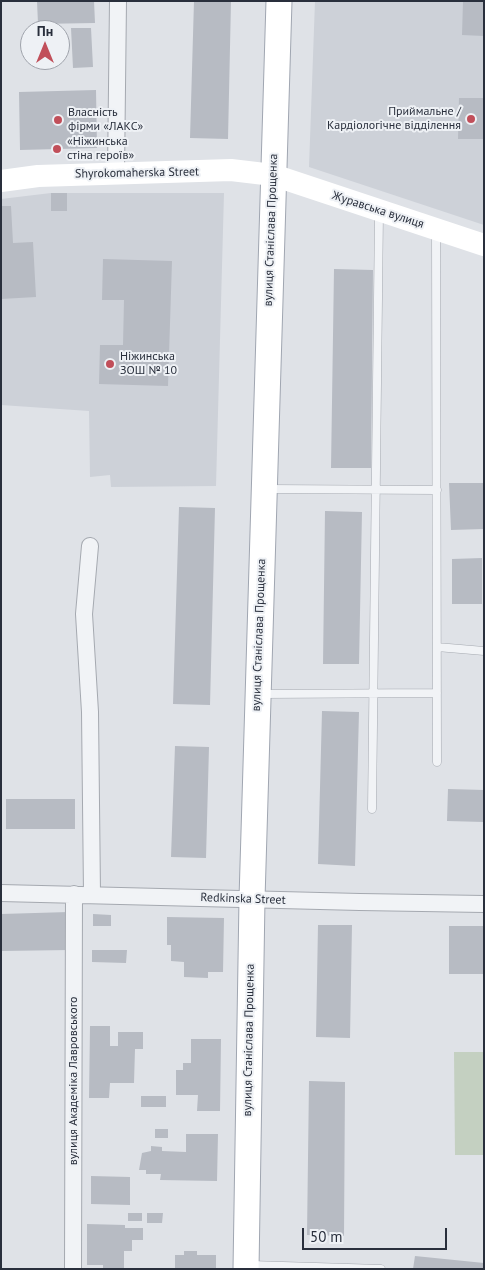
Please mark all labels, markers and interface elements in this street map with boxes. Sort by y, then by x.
north arrow [20,20,70,70]
text: Пн [37,22,53,40]
place label: Приймальне / Кардіологічне відділення [327,105,461,133]
place label: Власність фірми «ЛАКС» [68,106,143,134]
marker: Приймальне / Кардіологічне відділення [465,113,477,125]
marker: Власність фірми «ЛАКС» [52,114,64,126]
place label: «Ніжинська стіна героїв» [67,135,134,163]
marker: «Ніжинська стіна героїв» [51,143,63,155]
street label: вулиця Станіслава Прощенка [261,153,281,307]
street label: Shyrokomaherska Street [75,165,199,181]
street label: Журавська вулиця [330,188,426,232]
place label: Ніжинська ЗОШ № 10 [120,350,177,378]
marker: Ніжинська ЗОШ № 10 [104,358,116,370]
street label: вулиця Станіслава Прощенка [249,558,269,712]
street label: Redkinska Street [200,890,286,908]
street label: вулиця Станіслава Прощенка [240,964,258,1116]
street label: вулиця Академіка Лавровського [67,997,81,1165]
scale bar [305,1218,450,1250]
text: 50 m [310,1227,343,1246]

